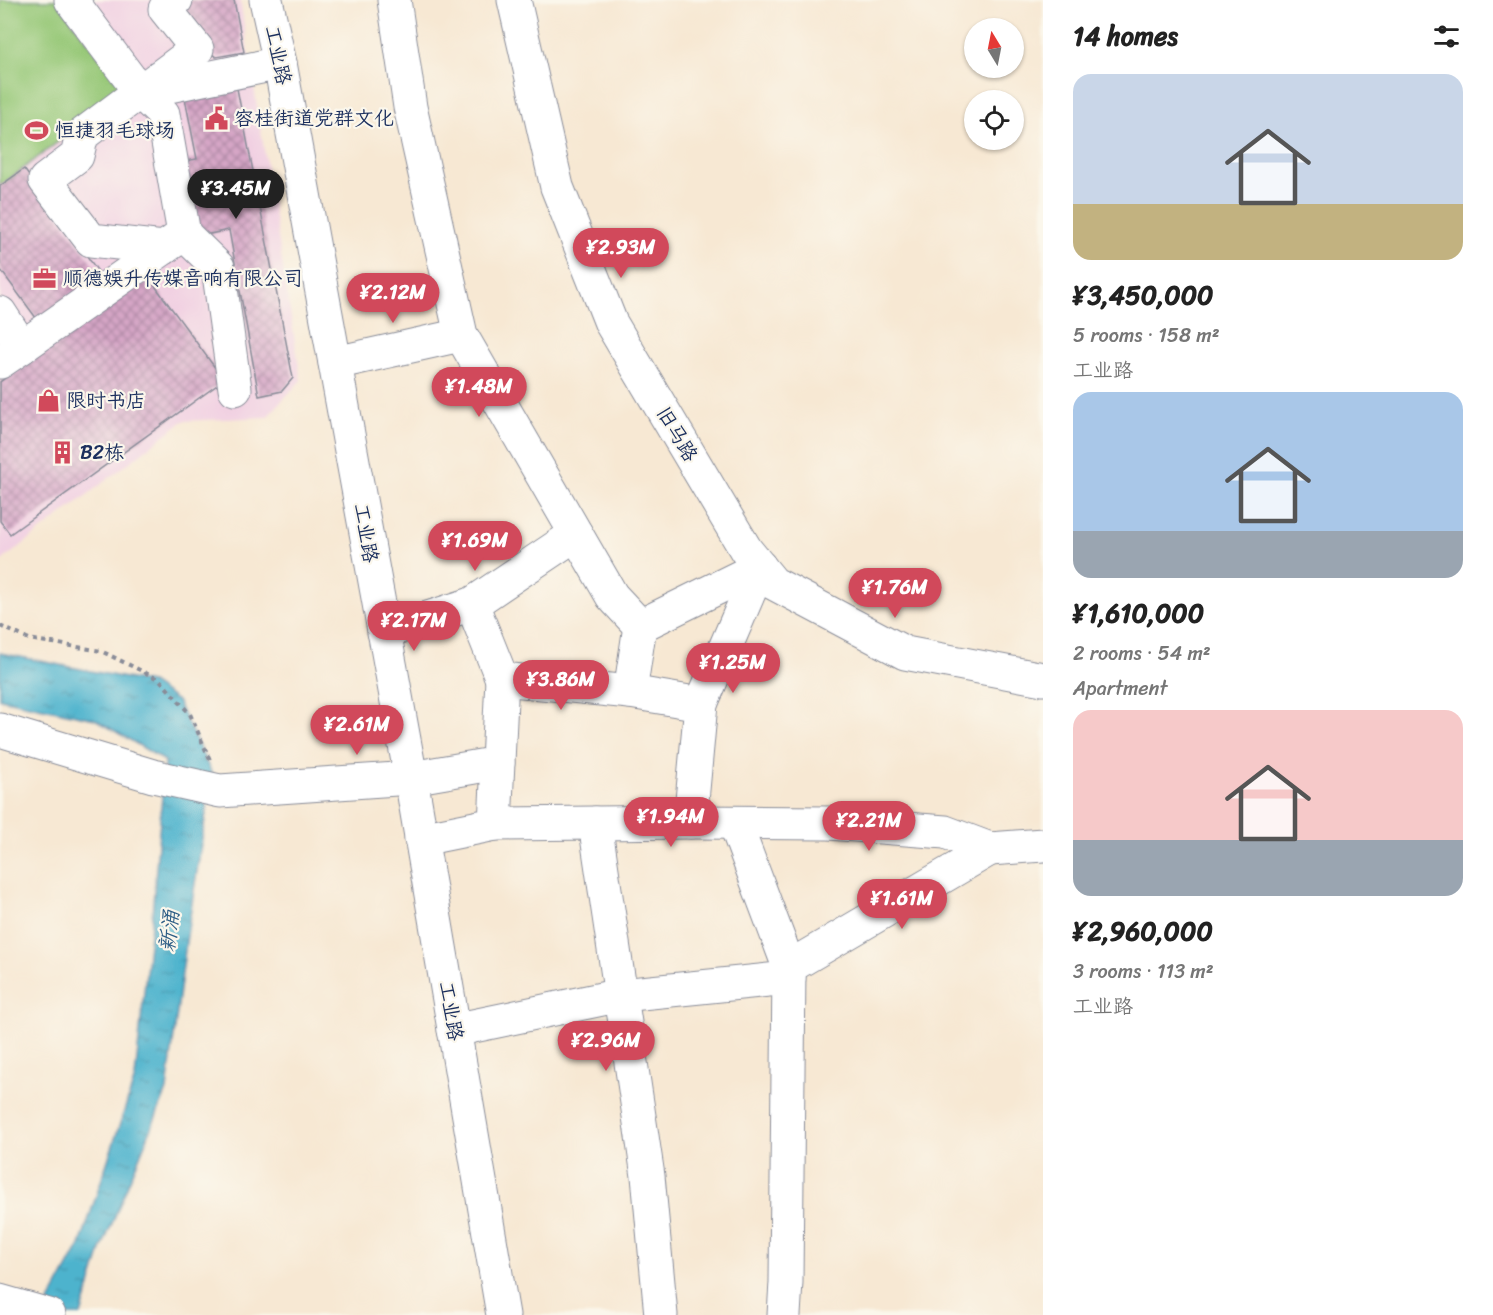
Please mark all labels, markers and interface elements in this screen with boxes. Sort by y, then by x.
text: 14 homes [1073,13,1178,59]
north arrow [964,18,1024,78]
map controls [964,18,1024,150]
icon: filters [1430,20,1463,53]
street label: 工业路 [255,22,302,89]
button: locate [964,90,1024,150]
place label: 容桂街道党群文化 [234,101,394,136]
public building icon: 容桂街道党群文化 [203,105,229,131]
place label: 恒捷羽毛球场 [55,113,175,148]
icon: home [1214,113,1322,221]
sports icon: 恒捷羽毛球场 [24,117,50,143]
pin: ¥3.45M [187,169,285,220]
text: ¥3.45M [201,171,271,206]
pin: ¥2.93M [572,228,670,279]
text: ¥2.93M [587,230,655,265]
place label: 顺德娱升传媒音响有限公司 [63,261,303,296]
office icon: 顺德娱升传媒音响有限公司 [32,265,58,291]
text: ¥3,450,000 [1073,272,1214,318]
pin: ¥2.12M [344,273,442,324]
text: ¥2.12M [360,275,426,310]
text: 5 rooms · 158 m² [1073,318,1220,353]
text: 工业路 [1073,353,1133,388]
pin: ¥1.48M [430,367,528,418]
text: ¥1.48M [446,369,512,404]
place label: 限时书店 [66,383,146,418]
shop icon: 限时书店 [35,387,61,413]
street label: 旧马路 [647,399,708,470]
icon: home [1214,431,1322,539]
place label: B2栋 [80,435,124,470]
building icon: B2栋 [49,439,75,465]
street label: 工业路 [344,500,389,567]
pin: ¥1.69M [426,521,524,572]
text: ¥1.69M [442,523,508,558]
pin: ¥1.76M [846,568,944,619]
text: ¥1.76M [863,570,927,605]
text: ¥1,610,000 [1073,590,1204,636]
pin: ¥2.17M [365,601,463,652]
text: ¥2.17M [382,603,447,638]
text: 2 rooms · 54 m² [1073,636,1211,671]
pin: ¥1.25M [684,643,782,694]
text: ¥1.25M [700,645,766,680]
pin: ¥3.86M [512,660,610,711]
text: ¥3.86M [527,662,595,697]
text: Apartment [1073,671,1167,706]
pin: ¥2.61M [308,705,406,756]
text: ¥2.61M [325,707,389,742]
icon: home [1214,749,1322,857]
pin: ¥1.94M [622,797,720,848]
text: ¥1.94M [638,799,704,834]
pin: ¥2.21M [820,801,918,852]
text: ¥2.21M [836,803,902,838]
pin: ¥1.61M [853,879,951,930]
text: ¥1.61M [871,881,933,916]
water label: 新涌 [148,907,191,954]
text: ¥2,960,000 [1073,908,1213,954]
text: 3 rooms · 113 m² [1073,954,1214,989]
street label: 工业路 [429,978,474,1045]
text: 工业路 [1073,989,1133,1024]
pin: ¥2.96M [557,1021,655,1072]
text: ¥2.96M [572,1023,640,1058]

